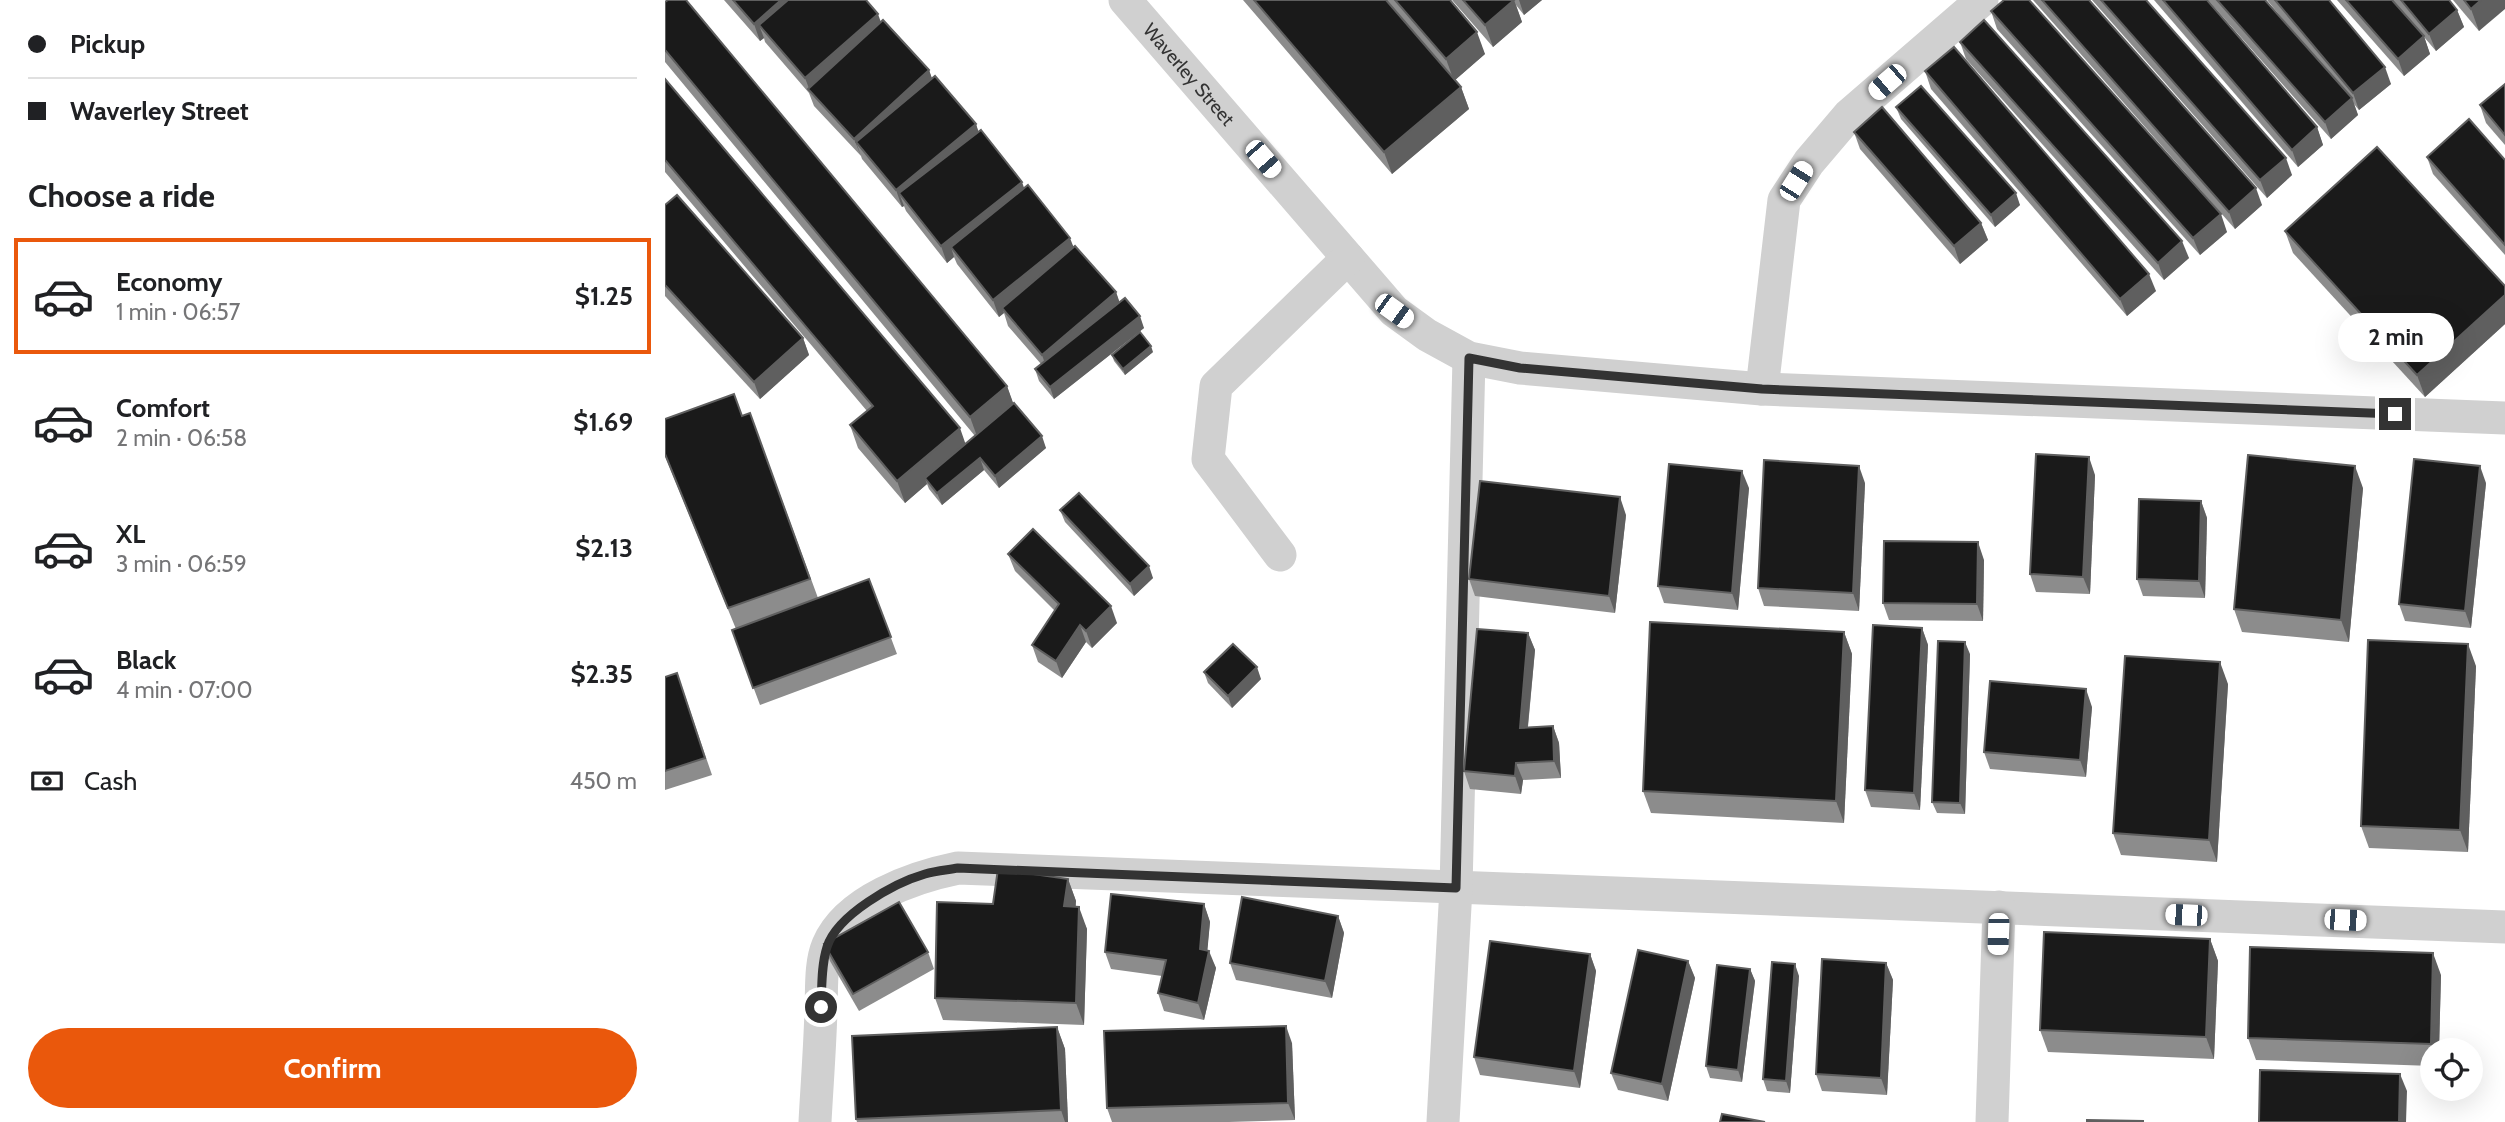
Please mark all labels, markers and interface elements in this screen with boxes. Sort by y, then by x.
street label: Waverley Street [1138,19,1240,131]
text: Pickup [70,28,145,60]
car [1865,60,1910,104]
text: Waverley Street [70,95,249,127]
car [1242,136,1285,182]
car [1776,158,1817,204]
text: Choose a ride [28,176,215,215]
icon: car [32,265,95,328]
text: Economy [116,266,222,298]
text: $1.25 [575,280,633,312]
car [1371,290,1418,332]
text: 1 min · 06:57 [116,298,240,326]
callout: 2 min [2337,312,2453,362]
text: 2 min [2368,323,2424,351]
icon: car [32,391,95,454]
text: Comfort [116,392,210,424]
route end [2379,398,2411,430]
text: $1.69 [573,406,633,438]
text: 2 min · 06:58 [116,424,247,452]
icon: car [32,517,95,580]
text: XL [116,518,145,550]
text: $2.13 [575,532,633,564]
text: 3 min · 06:59 [116,550,247,578]
icon: car [32,643,95,706]
text: Black [116,644,176,676]
text: $2.35 [570,658,633,690]
text: 4 min · 07:00 [116,676,252,704]
icon: cash [28,762,66,800]
text: Cash [84,765,137,797]
text: 450 m [570,767,637,795]
car [2165,904,2208,926]
car [2324,909,2367,931]
car [1987,913,2010,955]
route start [805,991,837,1023]
button: Confirm [28,1028,637,1108]
map controls [2420,1038,2483,1101]
button: locate [2420,1038,2483,1101]

